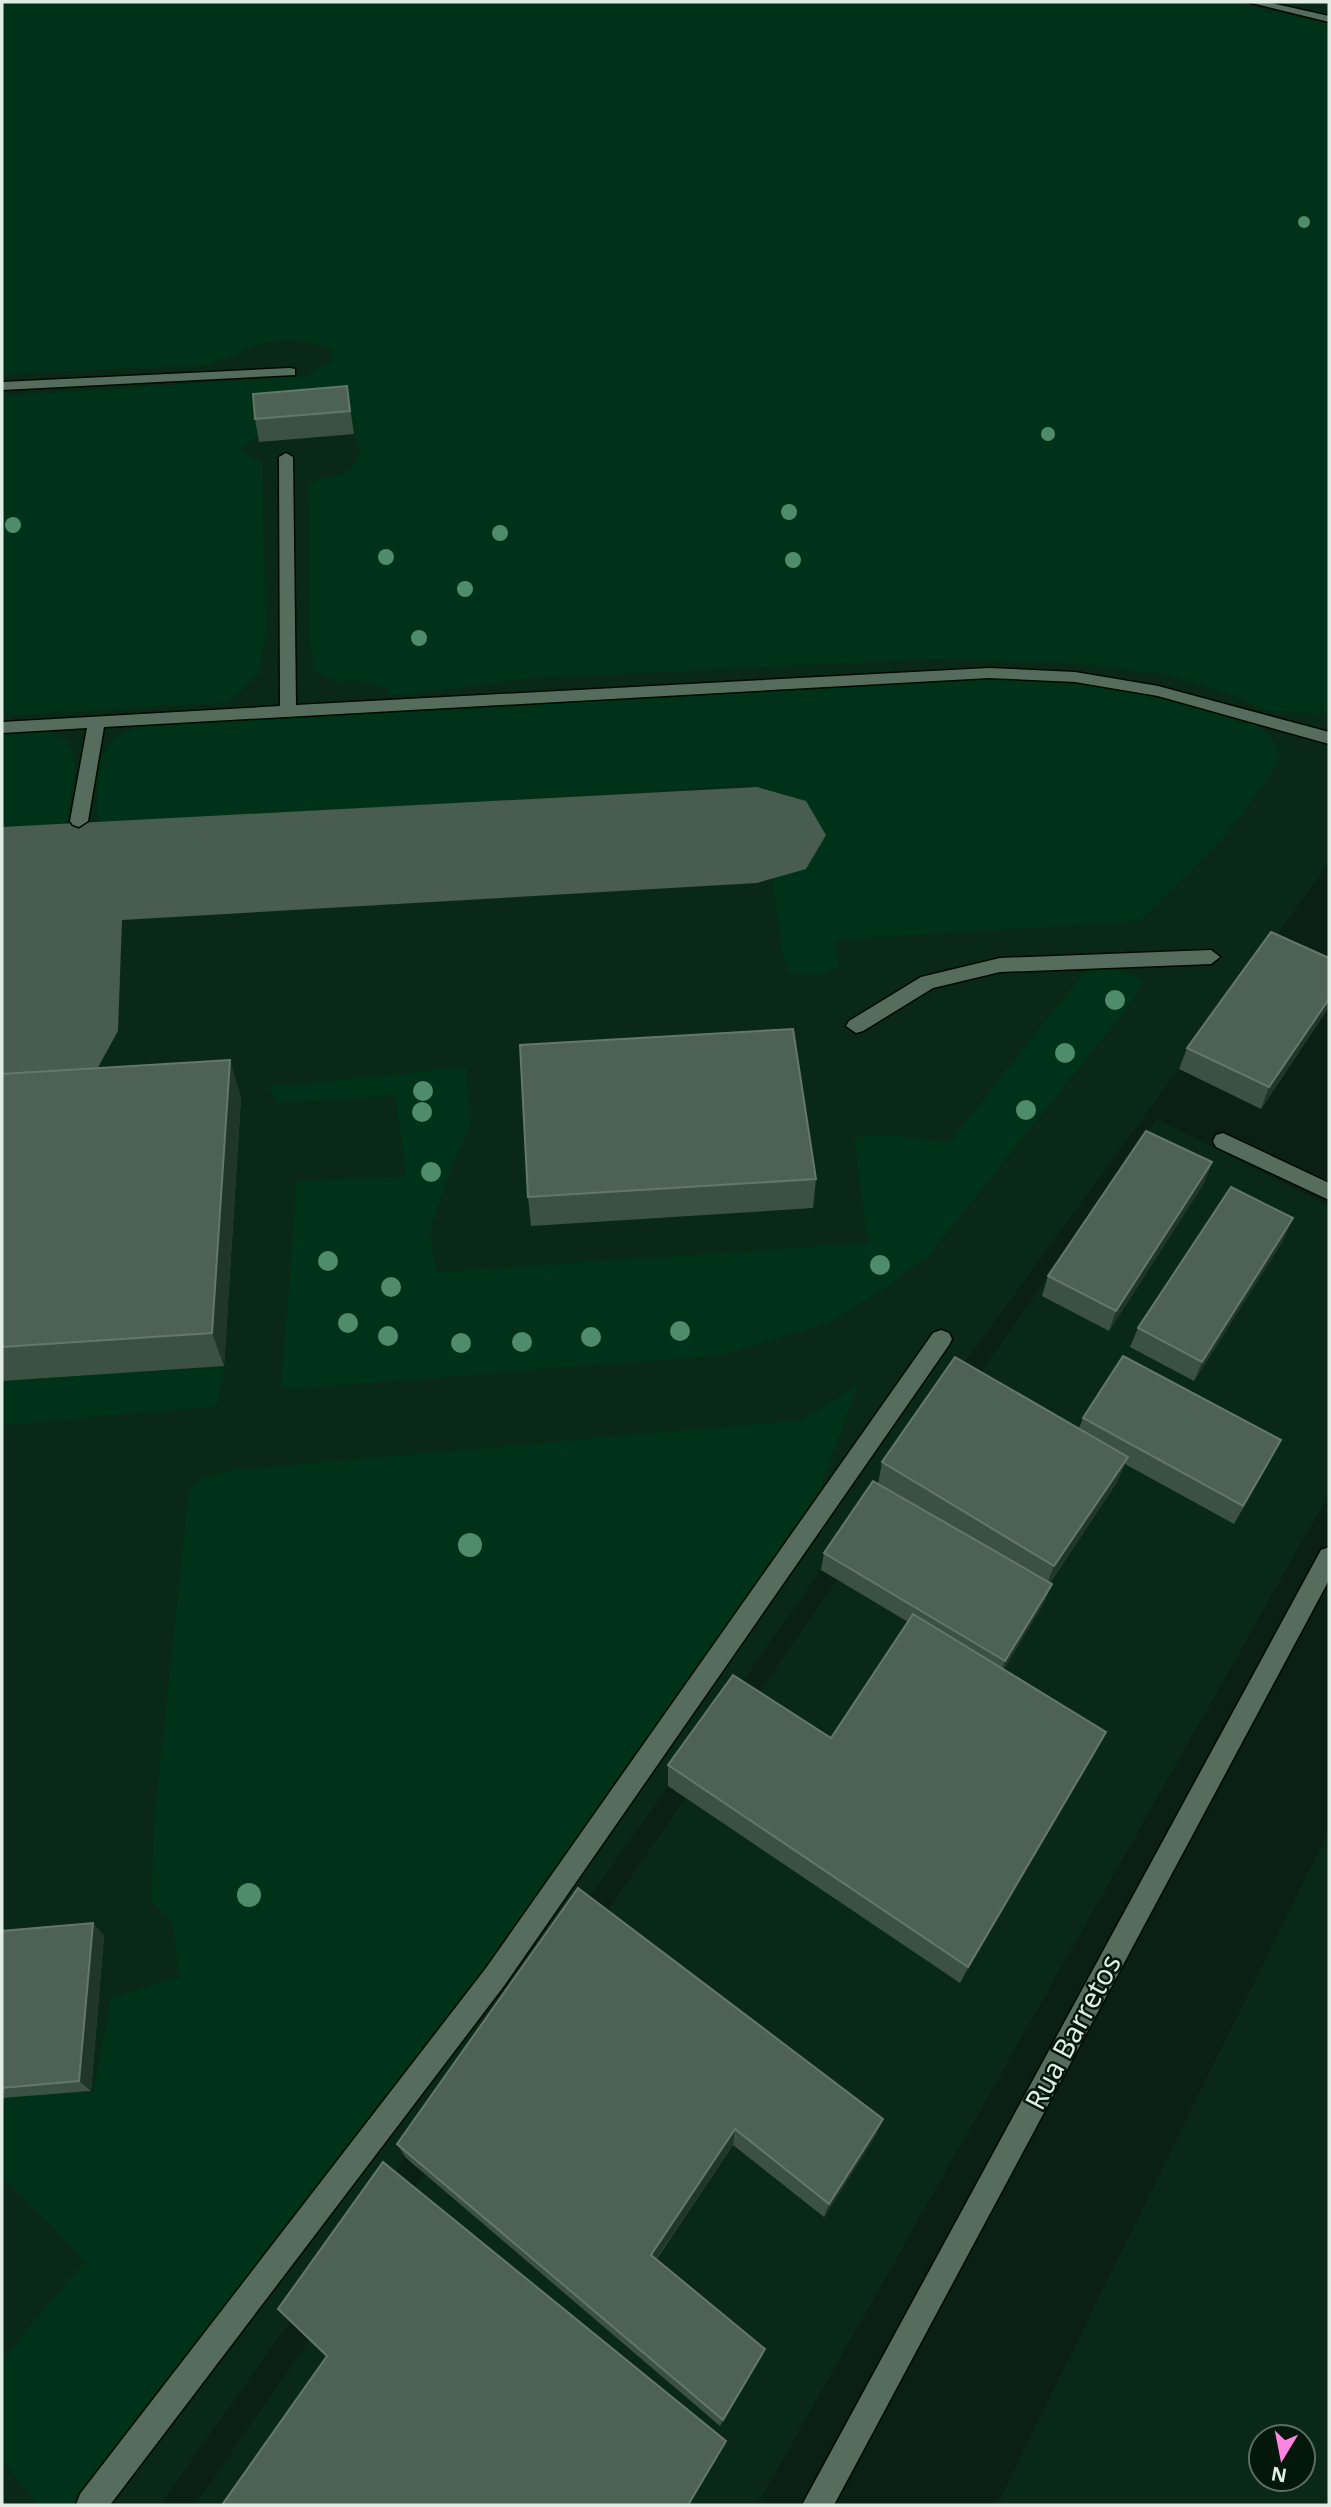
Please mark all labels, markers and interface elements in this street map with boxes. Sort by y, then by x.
street label: Rua Barretos [1015,1947,1129,2116]
north arrow [1247,2423,1317,2493]
text: N [1269,2461,1289,2489]

